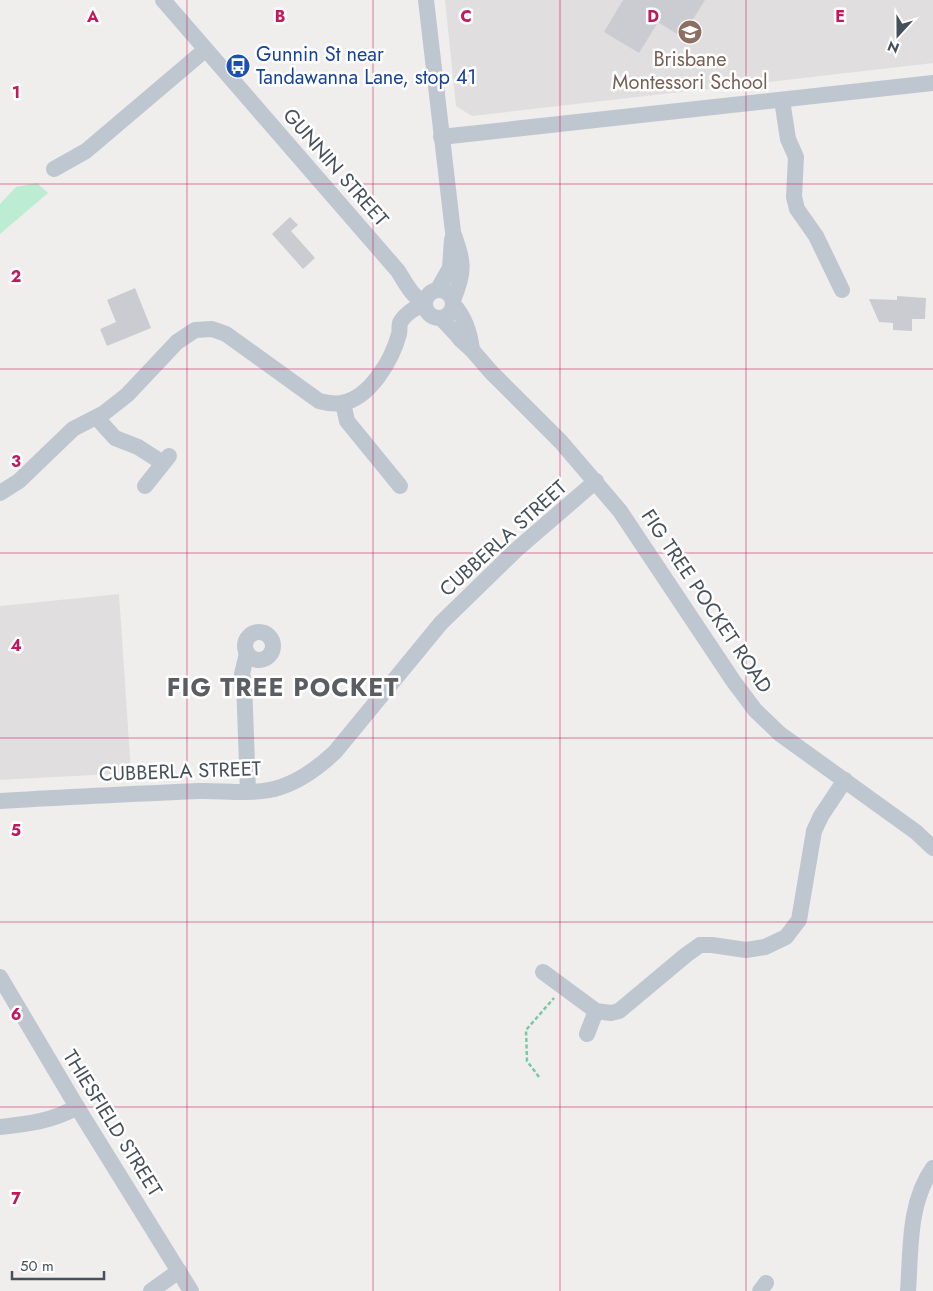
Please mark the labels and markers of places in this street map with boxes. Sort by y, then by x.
school or university icon: Brisbane Montessori School [677,19,703,45]
place label: Gunnin St near Tandawanna Lane, stop 41 [256,40,477,92]
place label: Brisbane Montessori School [612,45,768,97]
bus stop icon: Gunnin St near Tandawanna Lane, stop 41 [225,53,251,79]

